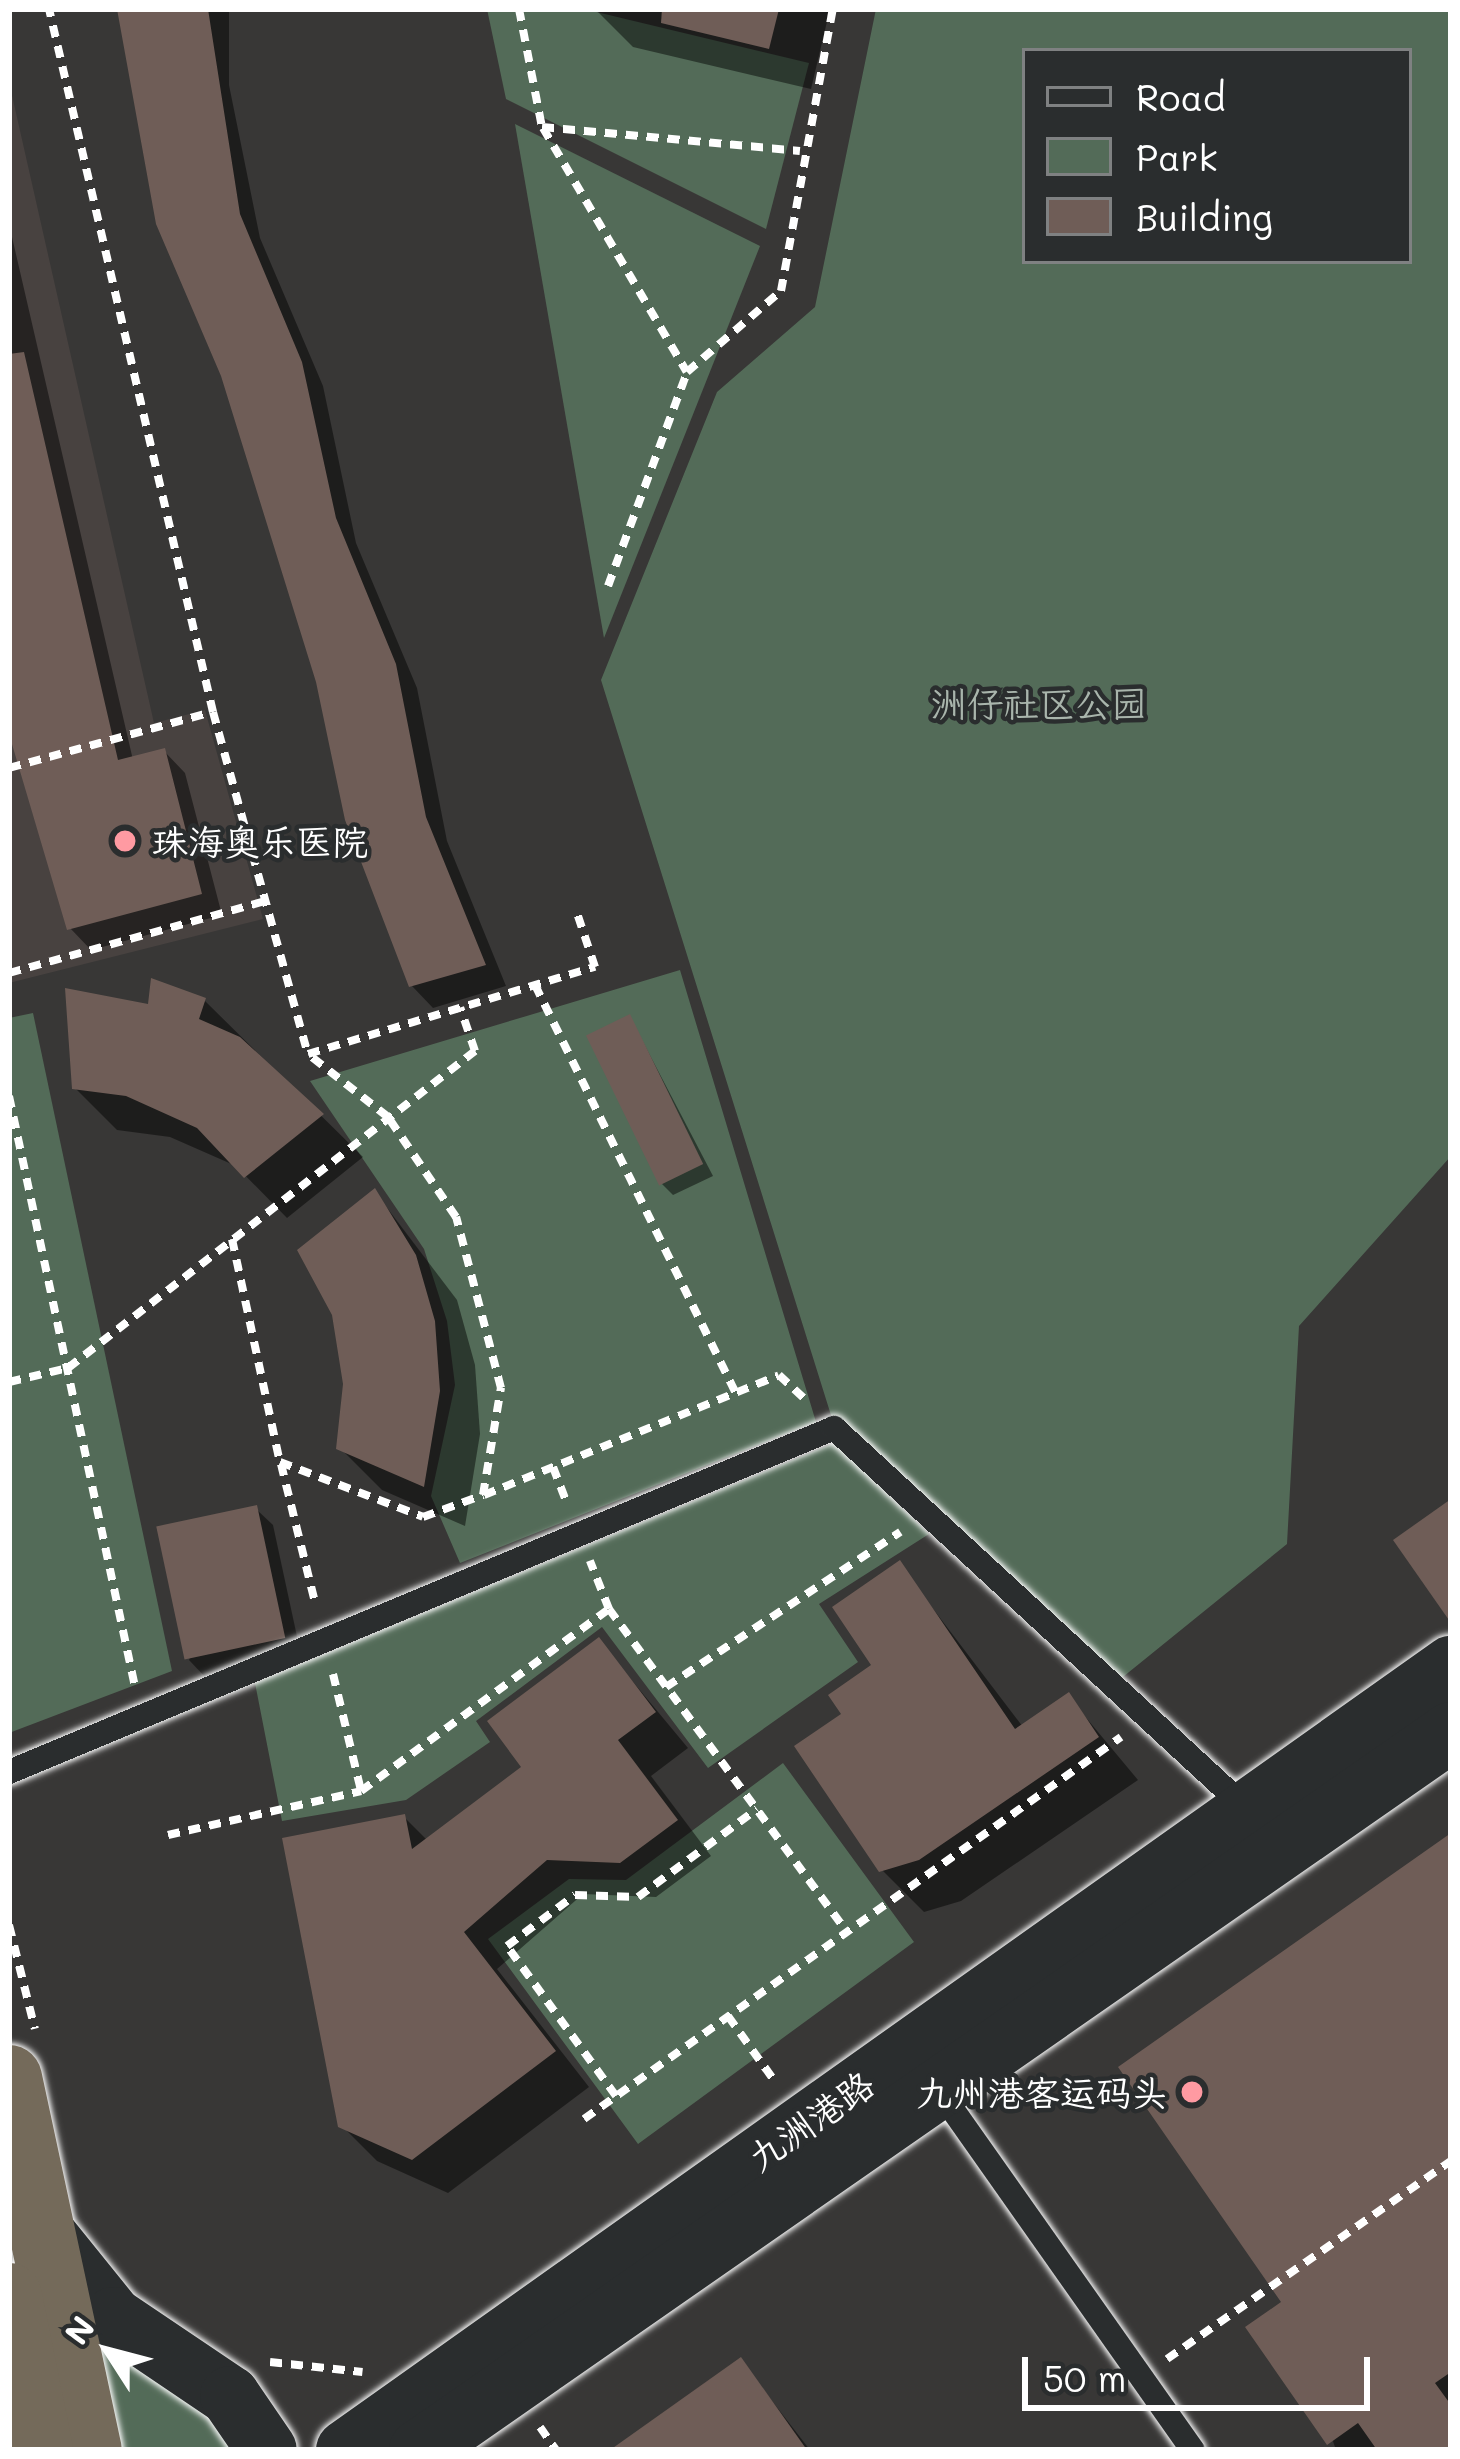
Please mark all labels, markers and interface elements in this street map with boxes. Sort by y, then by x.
legend [1022,48,1412,264]
text: Road [1136,73,1226,120]
text: Park [1136,133,1218,180]
text: Building [1136,193,1273,240]
park label: 洲仔社区公园 [931,681,1147,725]
place label: 珠海奥乐医院 [152,819,368,863]
marker: 珠海奥乐医院 [109,825,141,857]
street label: 九洲港路 [739,2061,881,2179]
place label: 九州港客运码头 [916,2070,1168,2114]
marker: 九州港客运码头 [1179,2079,1205,2105]
north arrow [48,2291,168,2411]
text: N [54,2307,103,2352]
scale bar [1028,2333,1376,2407]
text: 50 m [1043,2354,1126,2401]

